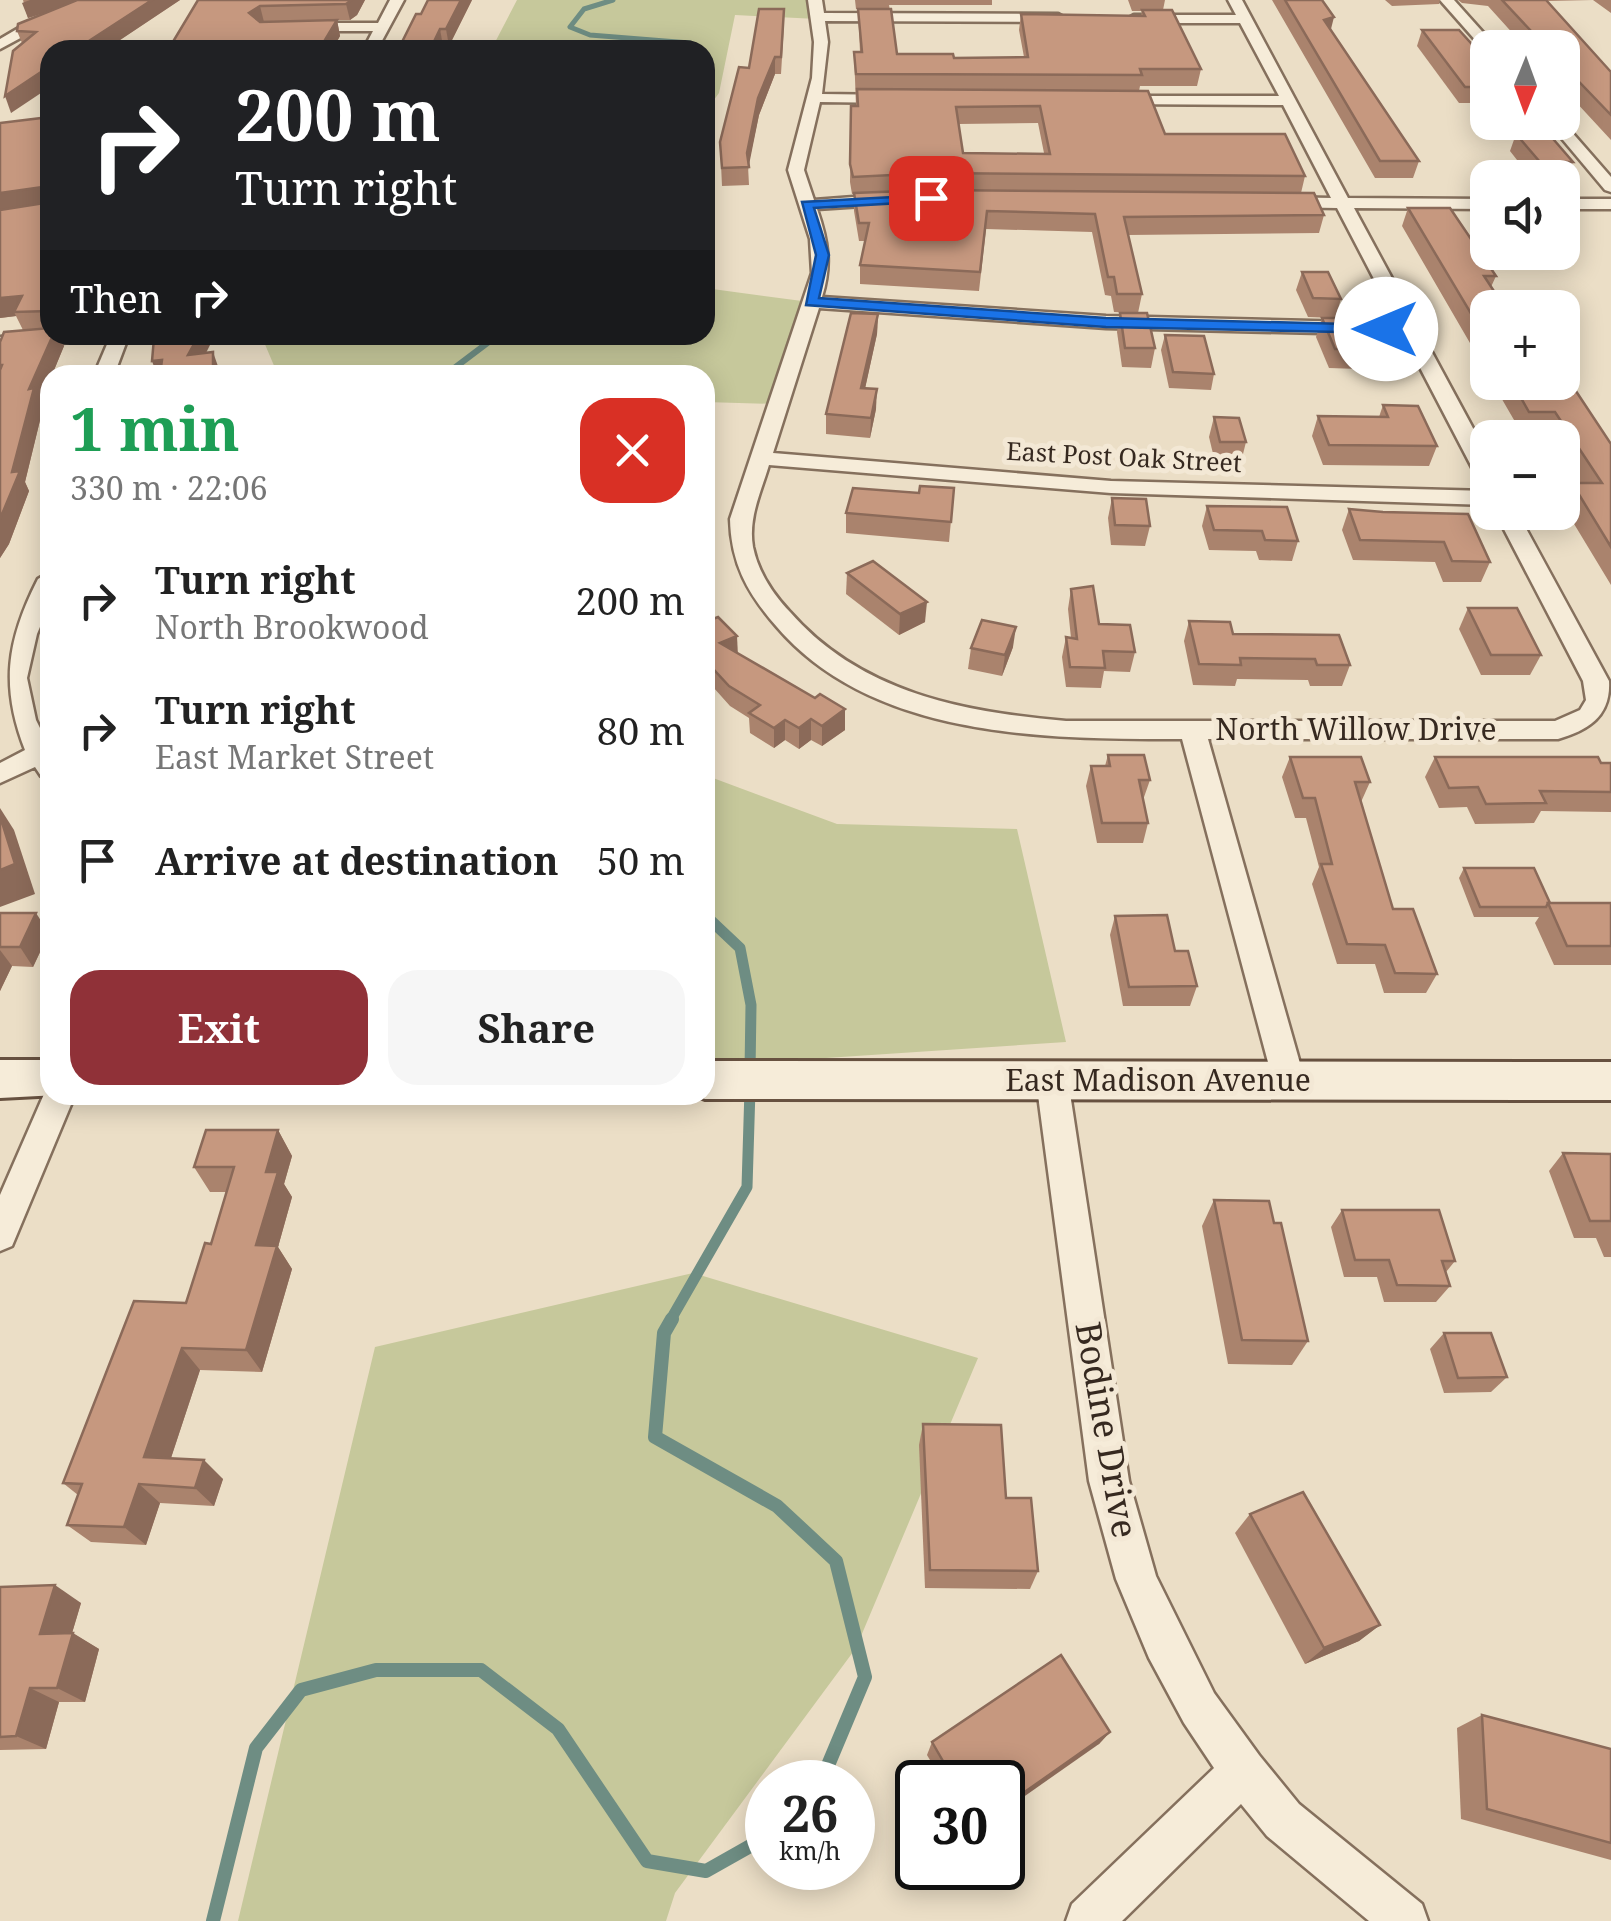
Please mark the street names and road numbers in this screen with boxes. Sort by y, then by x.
street label: East Post Oak Street [1005,433,1243,479]
street label: North Willow Drive [1215,708,1497,749]
street label: East Madison Avenue [1005,1059,1311,1100]
street label: Bodine Drive [1065,1318,1150,1541]

